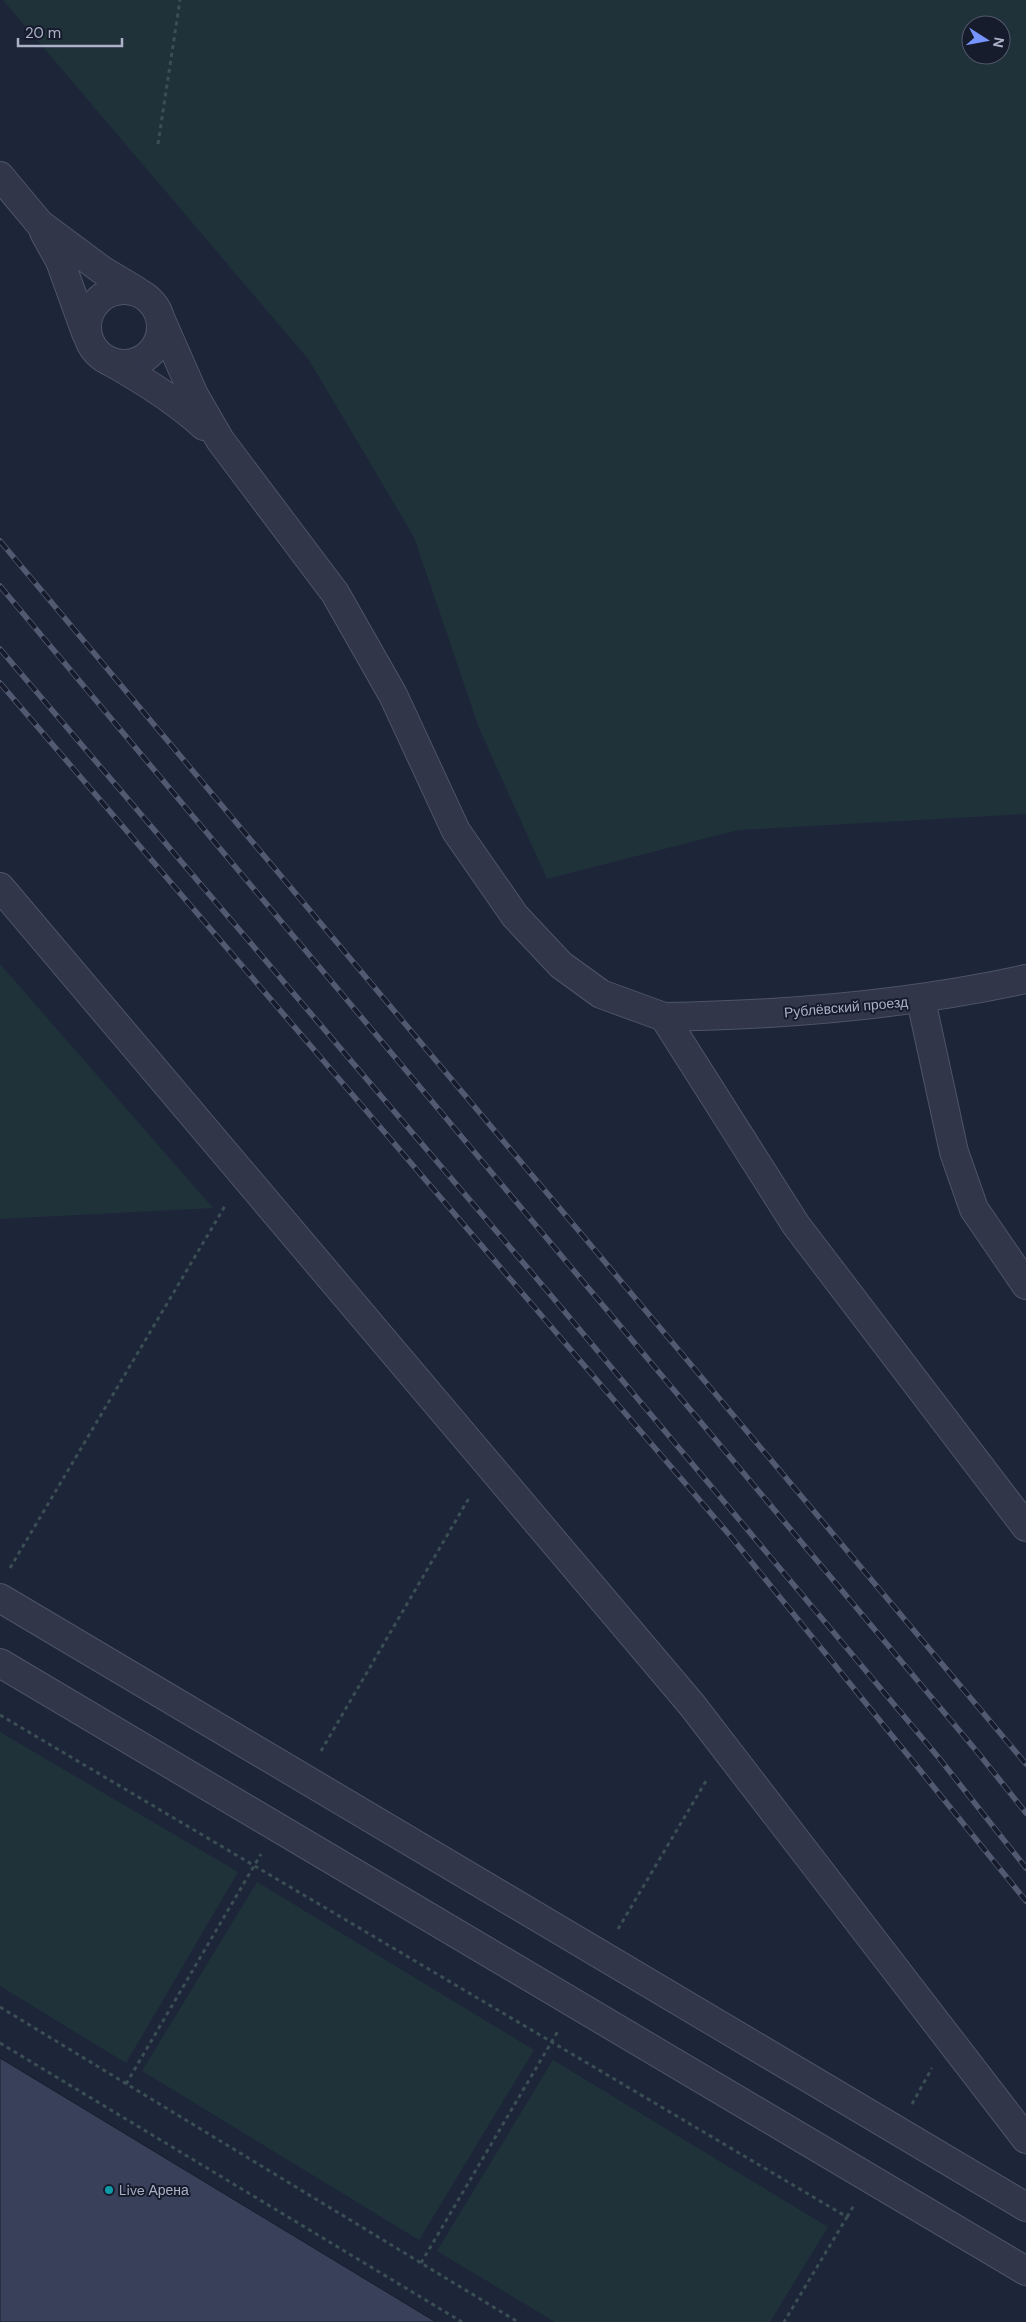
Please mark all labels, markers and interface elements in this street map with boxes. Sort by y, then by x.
scale bar [18,15,121,47]
north arrow [961,15,1011,65]
text: 20 m [25,23,61,43]
text: N [989,36,1009,49]
street label: Рублёвский проезд [783,993,909,1021]
place label: Live Арена [119,2181,189,2199]
marker: Live Арена [103,2184,115,2196]

